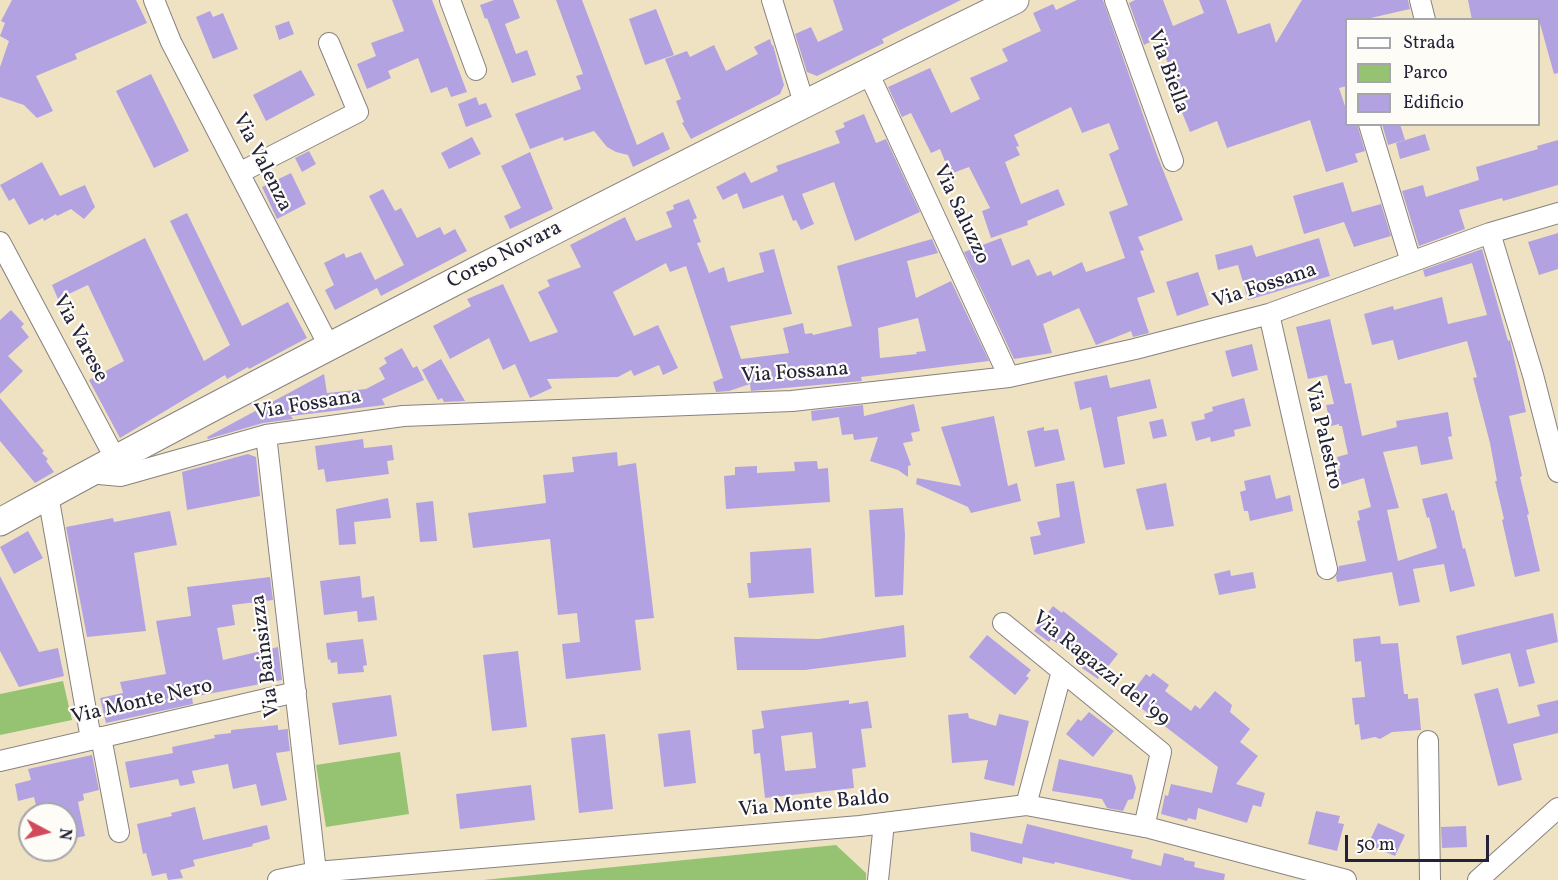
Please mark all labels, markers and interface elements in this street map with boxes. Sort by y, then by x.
legend [1345,18,1540,126]
street label: Via Biella [1140,27,1194,117]
text: Strada [1403,31,1455,56]
text: Parco [1403,61,1448,86]
text: Edificio [1403,91,1464,116]
street label: Via Valenza [225,110,297,216]
street label: Via Saluzzo [926,161,994,269]
street label: Corso Novara [443,216,567,296]
street label: Via Fossana [1210,258,1320,316]
street label: Via Varese [46,291,112,387]
street label: Via Fossana [740,358,850,390]
street label: Via Palestro [1297,380,1347,492]
street label: Via Fossana [253,385,363,427]
street label: Via Bainsizza [247,593,287,719]
street label: Via Ragazzi del '99 [1026,607,1174,733]
street label: Via Monte Nero [69,675,215,731]
street label: Via Monte Baldo [738,786,890,824]
north arrow [18,802,78,862]
scale bar [1348,823,1492,861]
text: N [52,827,76,841]
text: 50 m [1356,833,1395,858]

